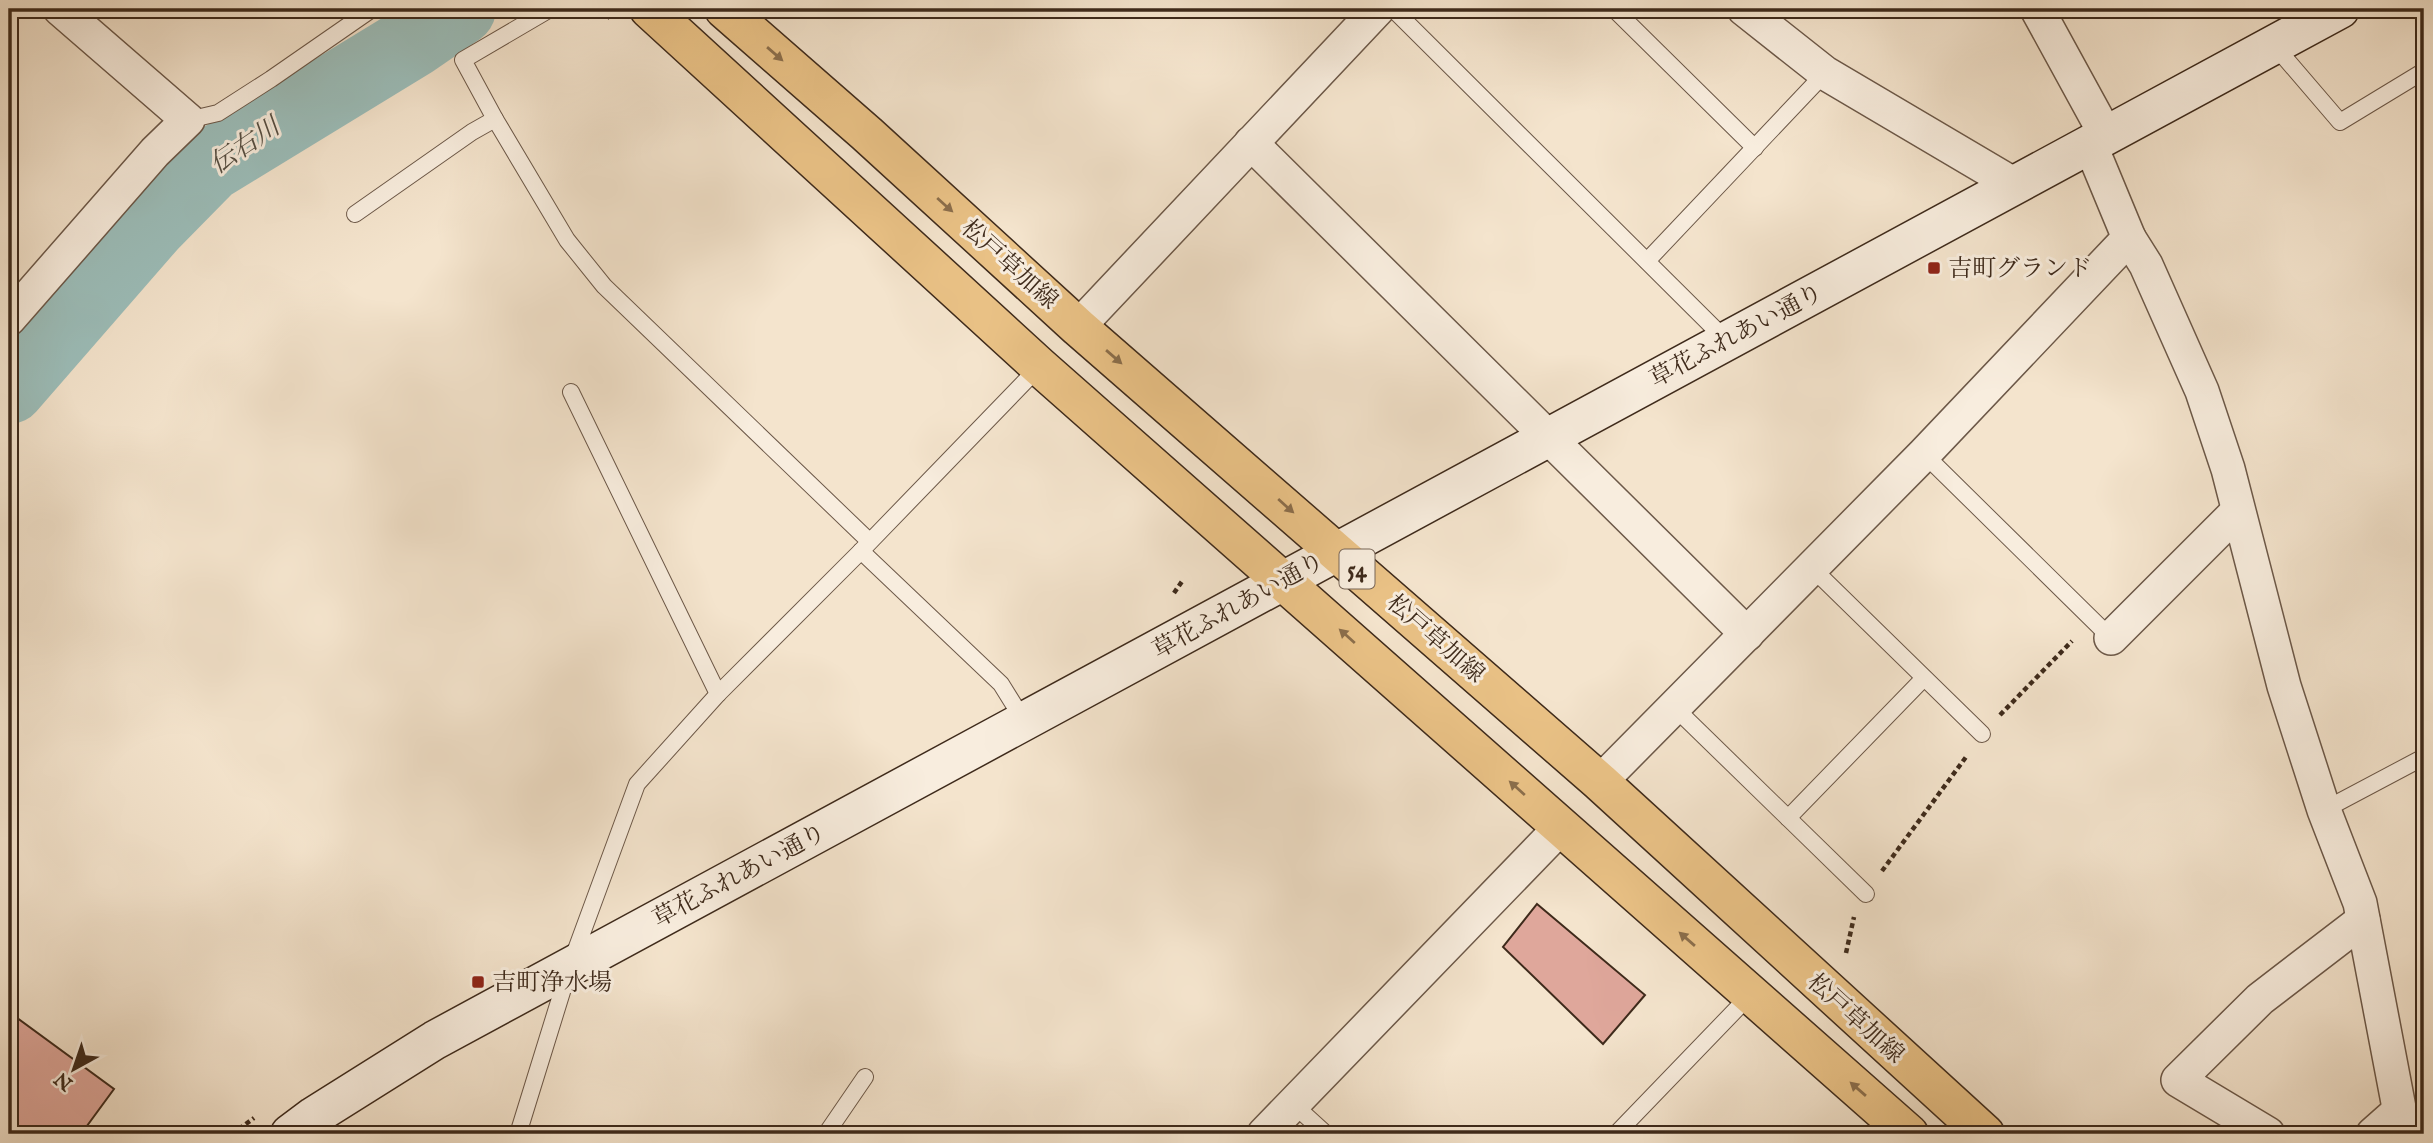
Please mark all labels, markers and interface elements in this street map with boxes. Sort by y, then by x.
one-way arrow [766,46,784,62]
water label: 伝右川 [203,109,289,182]
one-way arrow [936,197,954,213]
street label: 松戸草加線 [954,213,1064,317]
place label: 吉町グランド [1948,254,2092,285]
marker: 吉町グランド [1926,260,1942,276]
street label: 草花ふれあい通り [1645,278,1829,395]
one-way arrow [1105,349,1123,365]
one-way arrow [1277,498,1295,514]
street label: 草花ふれあい通り [1147,546,1330,666]
road number: 54 [1340,550,1374,589]
street label: 松戸草加線 [1380,588,1490,690]
one-way arrow [1339,629,1356,644]
one-way arrow [1508,780,1526,796]
street label: 草花ふれあい通り [648,818,832,935]
one-way arrow [1679,931,1696,947]
street label: 松戸草加線 [1800,967,1910,1071]
place label: 吉町浄水場 [492,968,612,999]
marker: 吉町浄水場 [470,974,486,990]
north arrow [38,1034,108,1104]
text: N [50,1066,79,1096]
one-way arrow [1849,1081,1867,1097]

